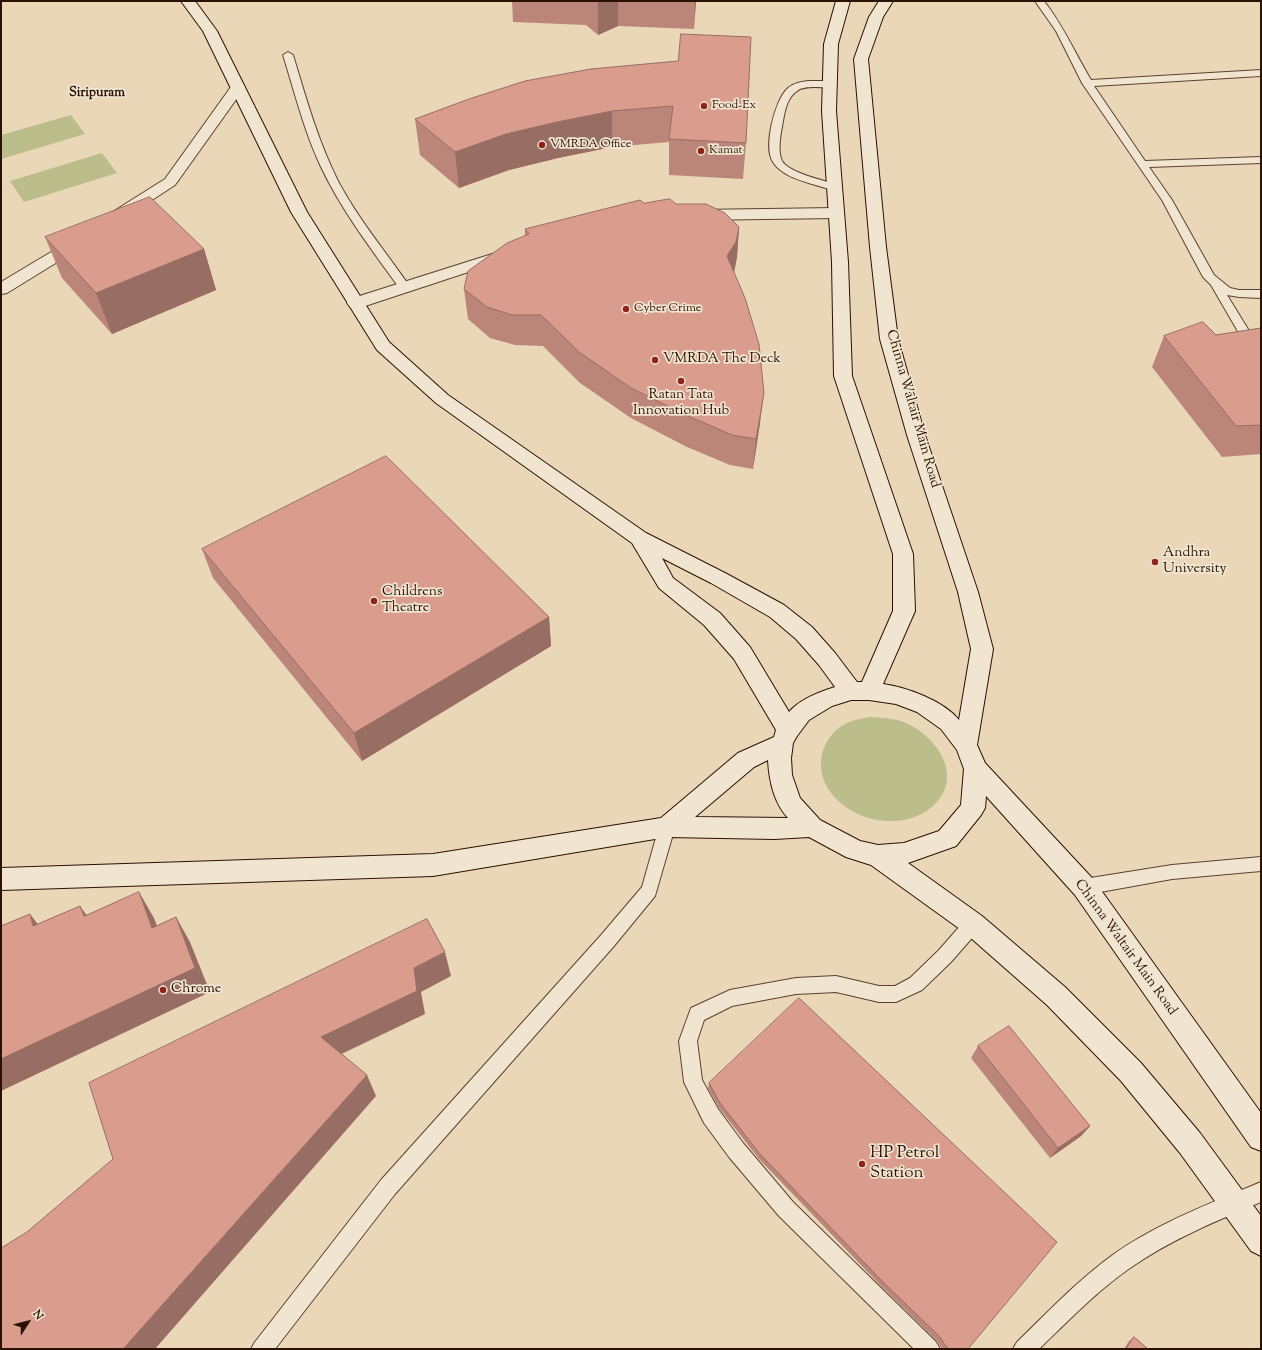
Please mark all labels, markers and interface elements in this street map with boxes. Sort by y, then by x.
district label: Siripuram [69,86,125,102]
place label: Food-Ex [712,99,756,113]
marker: Food-Ex [699,101,709,111]
place label: VMRDA Office [550,138,631,152]
marker: VMRDA Office [537,140,547,150]
place label: Kamat [709,144,743,158]
marker: Kamat [696,146,706,156]
place label: Cyber Crime [634,302,701,316]
marker: Cyber Crime [621,304,631,314]
street label: Chinna Waltair Main Road [881,328,943,490]
place label: VMRDA The Deck [663,352,781,368]
marker: VMRDA The Deck [650,355,660,365]
marker: Ratan Tata Innovation Hub [676,376,686,386]
place label: Ratan Tata Innovation Hub [633,388,729,420]
place label: Andhra University [1163,546,1226,578]
marker: Andhra University [1150,557,1160,567]
place label: Childrens Theatre [382,585,443,618]
marker: Childrens Theatre [369,596,379,606]
street label: Chinna Waltair Main Road [1070,877,1180,1019]
place label: Chrome [171,982,221,998]
marker: Chrome [158,985,168,995]
place label: HP Petrol Station [870,1144,939,1184]
marker: HP Petrol Station [857,1159,867,1169]
north arrow [8,1302,48,1342]
text: N [29,1307,47,1323]

